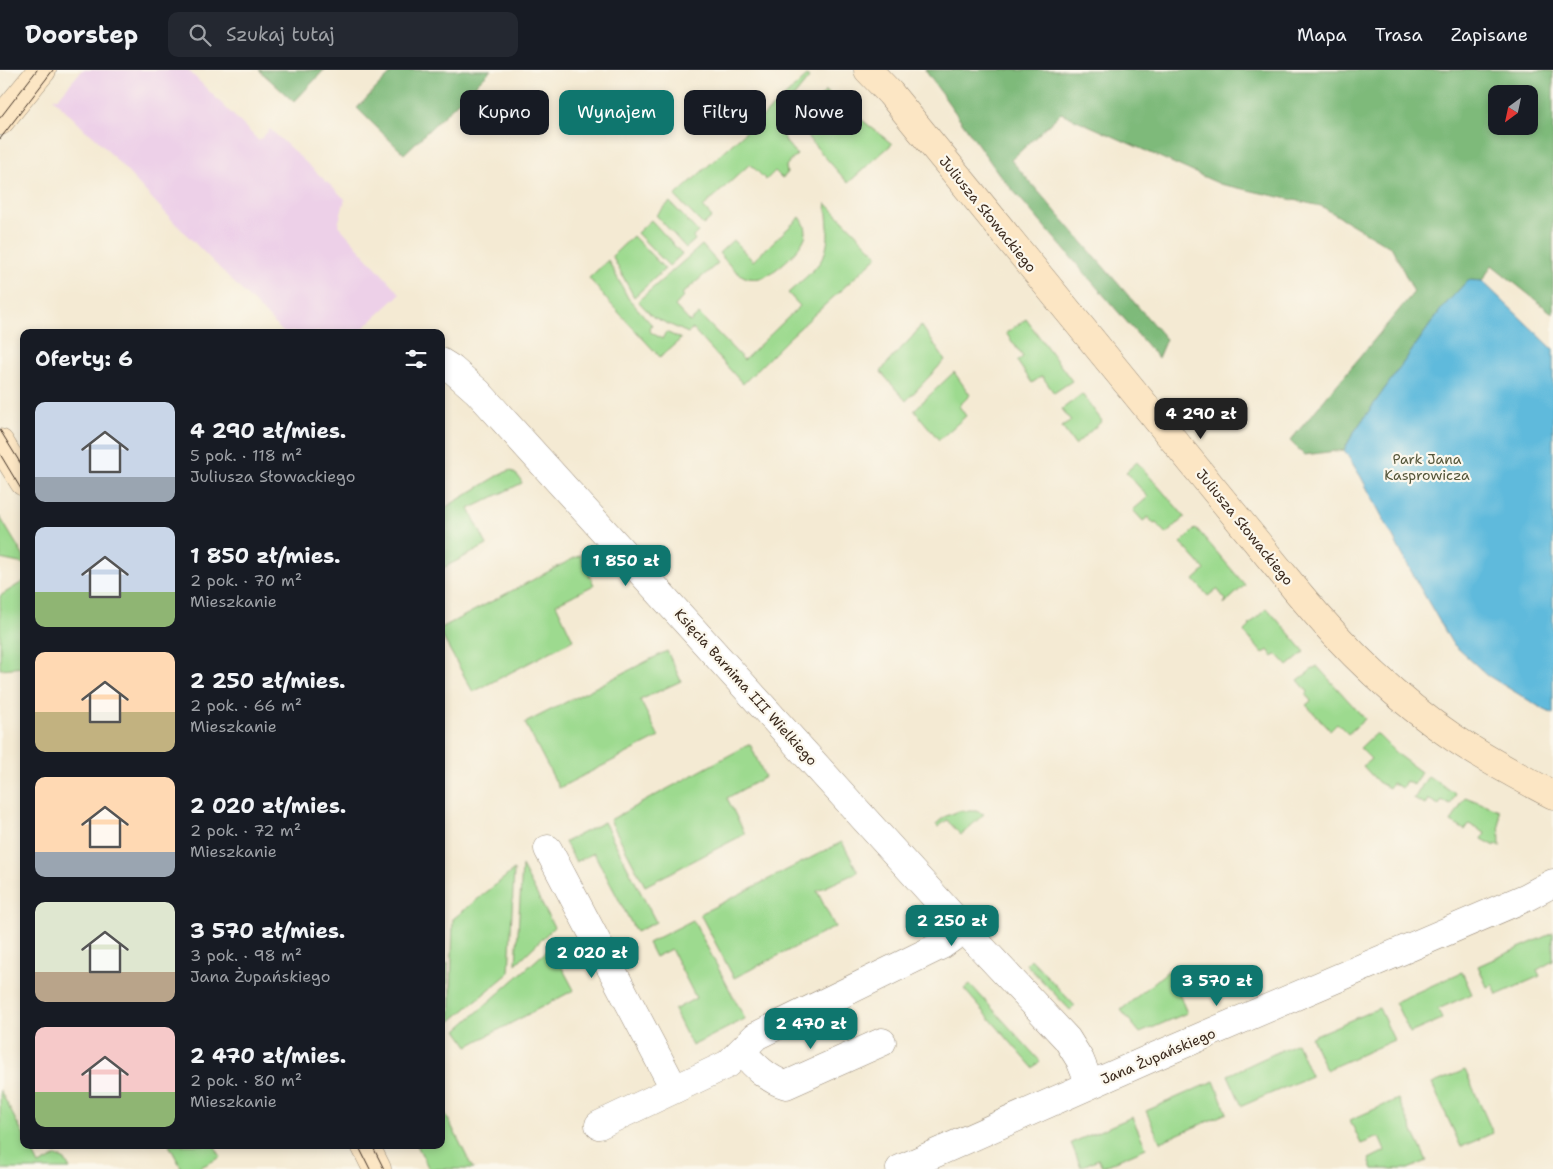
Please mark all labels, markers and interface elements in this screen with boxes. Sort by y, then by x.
search box [168,12,518,57]
text: Doorstep [25,19,138,51]
icon: search [186,21,214,49]
text: Szukaj tutaj [226,22,335,47]
text: Mapa [1297,23,1347,47]
text: Trasa [1375,23,1423,47]
text: Zapisane [1451,23,1528,47]
north arrow [1488,85,1538,135]
map controls [1488,85,1538,135]
chip: Kupno [460,90,549,135]
chip: Wynajem [559,90,674,135]
chip: Filtry [684,90,766,135]
chip: Nowe [776,90,862,135]
street label: Juliusza Słowackiego [935,152,1041,276]
text: Oferty: 6 [35,345,133,373]
icon: filters [402,345,430,373]
pin: 4 290 zł [1149,398,1253,440]
text: 4 290 zł [1165,403,1237,424]
text: 4 290 zł/mies. [190,417,346,445]
icon: home [75,422,135,482]
text: 5 pok. · 118 m² [190,445,302,466]
park label: Park Jana Kasprowicza [1384,450,1470,484]
street label: Juliusza Słowackiego [1192,465,1298,589]
text: Juliusza Słowackiego [190,466,355,487]
text: 1 850 zł/mies. [190,542,341,570]
pin: 1 850 zł [574,544,678,587]
icon: home [75,547,135,607]
text: 1 850 zł [593,550,659,571]
text: 2 pok. · 70 m² [190,570,302,591]
text: Mieszkanie [190,591,277,612]
street label: Księcia Barnima III Wielkiego [671,605,821,769]
text: 2 250 zł/mies. [190,667,346,695]
icon: home [75,672,135,732]
text: 2 pok. · 66 m² [190,695,302,716]
text: Mieszkanie [190,716,277,737]
text: 2 020 zł/mies. [190,792,346,820]
icon: home [75,797,135,857]
text: 2 pok. · 72 m² [190,820,301,841]
text: Mieszkanie [190,841,277,862]
pin: 2 250 zł [900,904,1004,947]
text: 2 250 zł [917,910,987,931]
text: 3 570 zł/mies. [190,917,345,945]
icon: home [75,922,135,982]
pin: 2 020 zł [540,936,644,979]
text: 2 020 zł [556,942,628,963]
text: 3 pok. · 98 m² [190,945,302,966]
pin: 3 570 zł [1165,964,1269,1007]
text: Jana Żupańskiego [190,966,330,987]
text: 3 570 zł [1182,970,1252,991]
pin: 2 470 zł [759,1008,863,1050]
text: 2 470 zł [775,1013,847,1034]
street label: Jana Żupańskiego [1098,1024,1218,1088]
text: 2 470 zł/mies. [190,1042,346,1070]
icon: home [75,1047,135,1107]
text: 2 pok. · 80 m² [190,1070,302,1091]
text: Mieszkanie [190,1091,277,1112]

